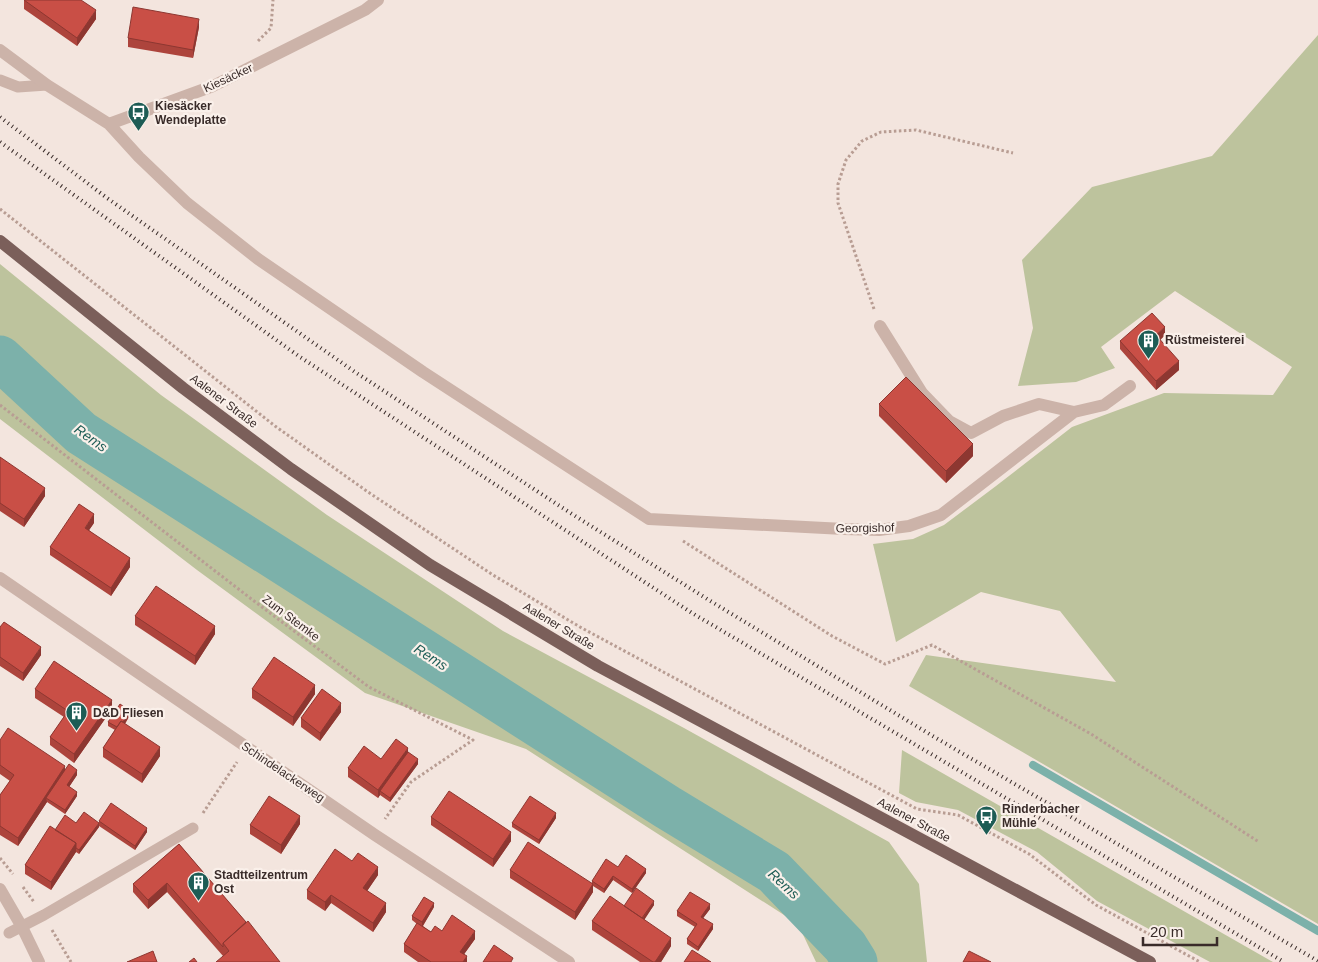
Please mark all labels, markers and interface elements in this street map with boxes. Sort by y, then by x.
street label: Kiesäcker [201,61,255,95]
place label: Kiesäcker Wendeplatte [155,99,226,127]
bus stop icon: Kiesäcker Wendeplatte [127,101,151,132]
building icon: Rüstmeisterei [1137,328,1161,359]
place label: Rüstmeisterei [1165,333,1244,347]
street label: Aalener Straße [188,371,261,431]
water label: Rems [71,421,111,455]
street label: Georgishof [836,520,895,536]
street label: Zum Stemke [260,592,323,644]
street label: Aalener Straße [521,599,597,653]
water label: Rems [411,640,451,674]
building icon: D&D Fliesen [65,701,89,732]
place label: D&D Fliesen [93,706,164,720]
street label: Schindelackerweg [239,739,327,805]
street label: Aalener Straße [875,795,953,845]
place label: Rinderbacher Mühle [1002,802,1080,830]
bus stop icon: Rinderbacher Mühle [974,804,998,835]
water label: Rems [765,866,803,902]
place label: Stadtteilzentrum Ost [214,868,308,896]
building icon: Stadtteilzentrum Ost [186,870,210,901]
scale bar [1143,914,1217,946]
text: 20 m [1150,923,1183,940]

